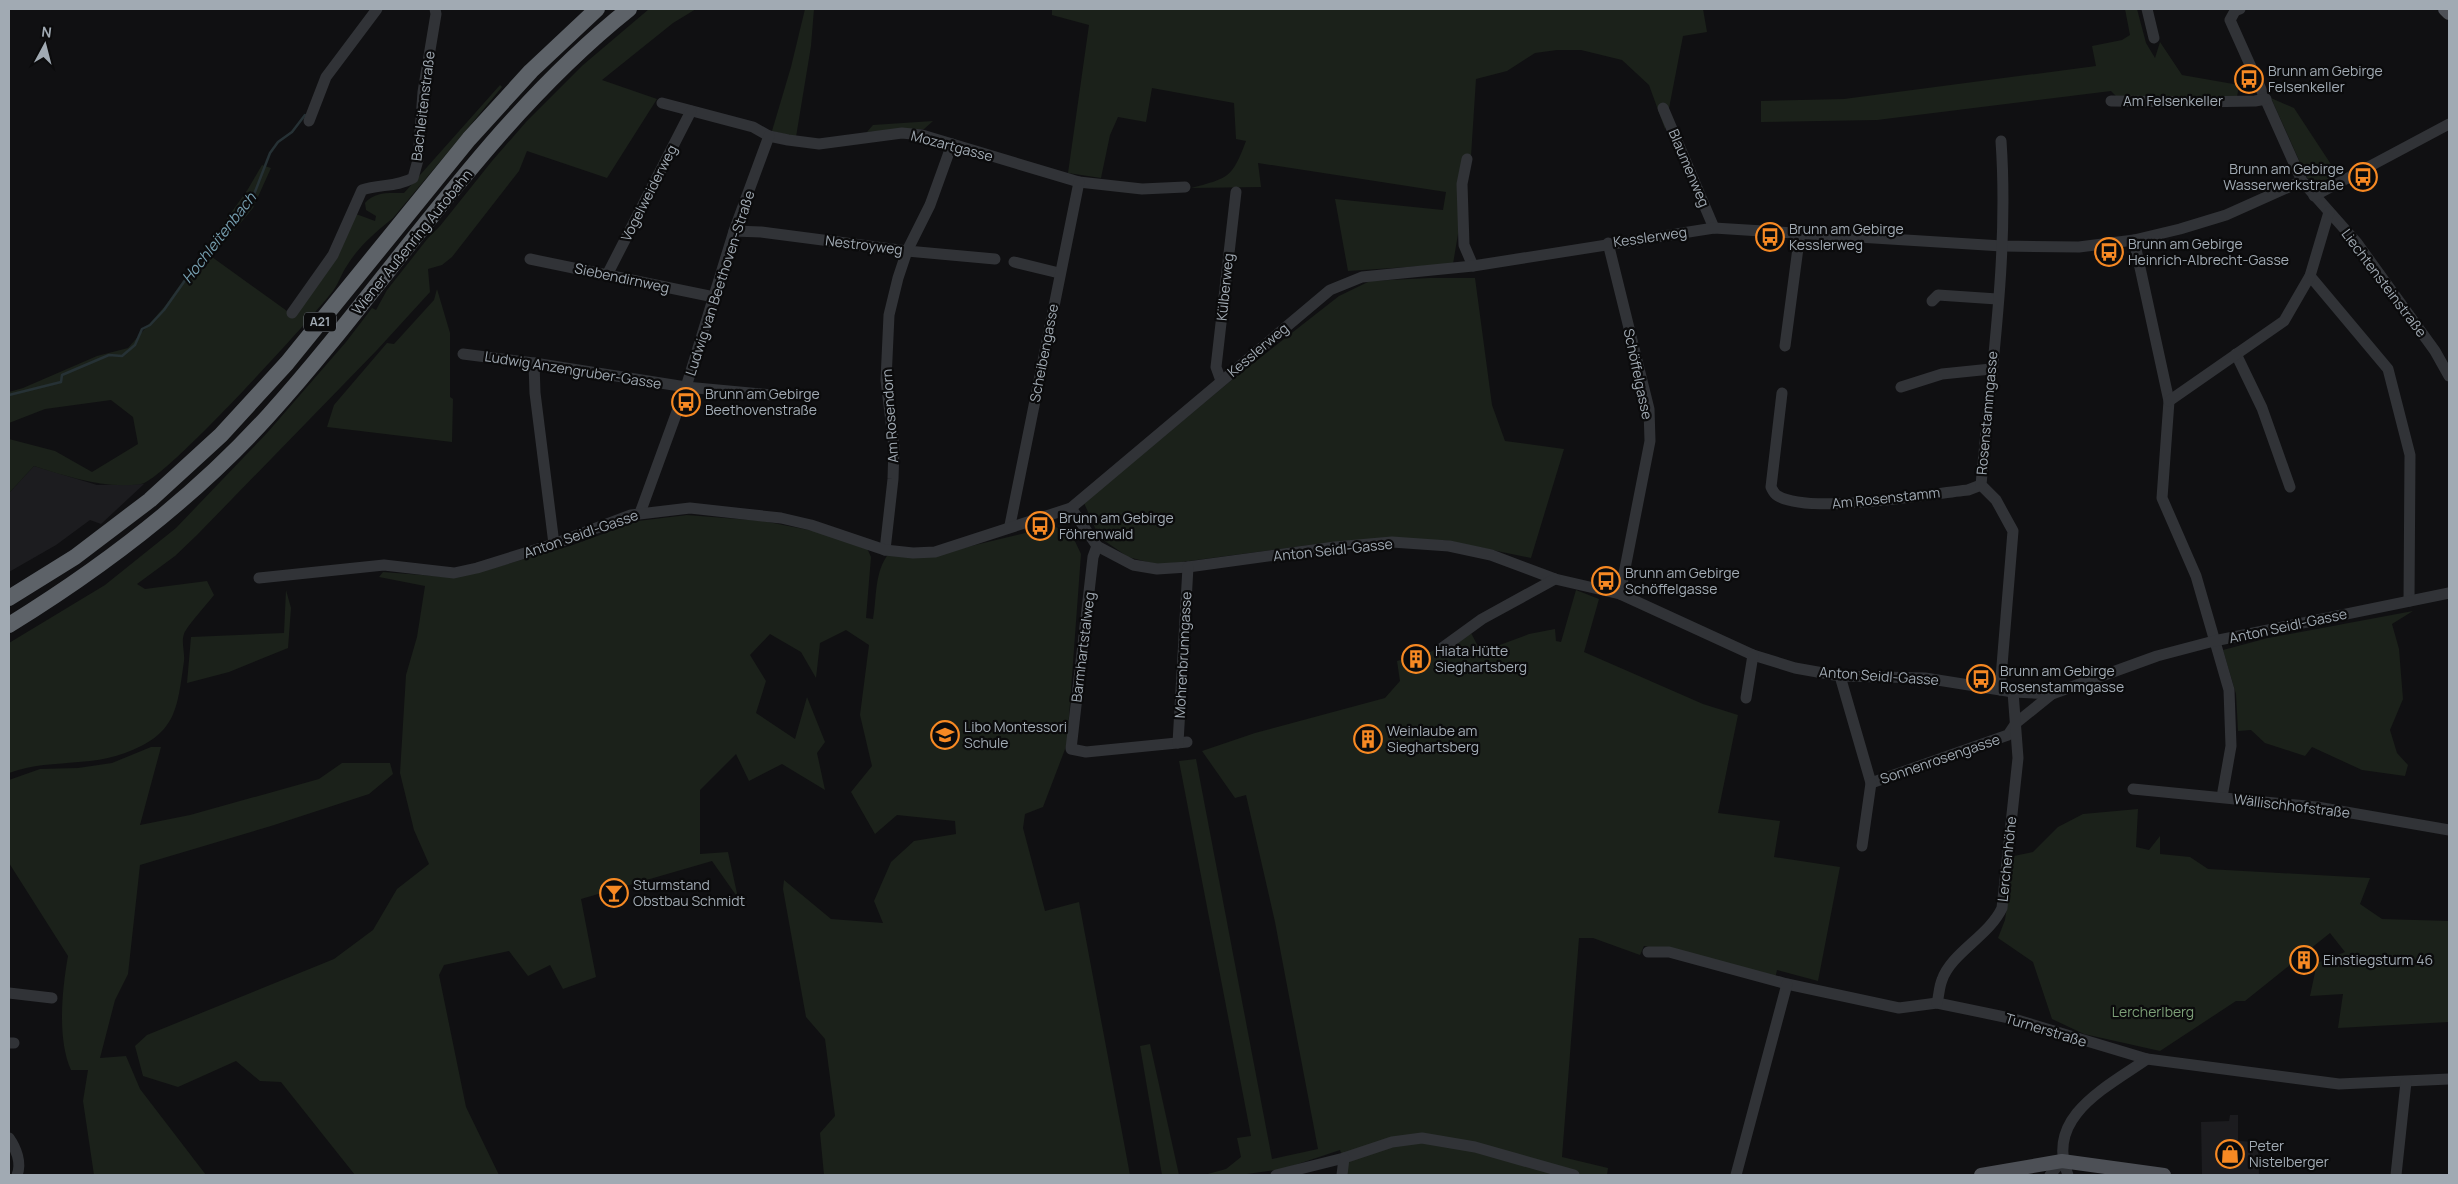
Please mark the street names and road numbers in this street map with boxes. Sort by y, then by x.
street label: Bachleitenstraße [406,50,439,162]
street label: Am Felsenkeller [2123,91,2223,110]
street label: Mozartgasse [909,125,995,166]
street label: Blaumenweg [1665,126,1714,210]
street label: Vogelweiderweg [616,141,681,244]
street label: Wiener Außenring Autobahn [347,165,476,318]
street label: Ludwig van Beethoven-Straße [681,188,758,378]
street label: Kesslerweg [1612,222,1688,251]
street label: Liechtensteinstraße [2337,225,2431,341]
street label: Nestroyweg [824,230,904,259]
street label: Külberweg [1212,252,1237,322]
street label: Siebendirnweg [573,258,671,297]
street label: Scheibengasse [1025,302,1062,404]
road number: A21 [304,313,336,332]
street label: Kesslerweg [1223,319,1292,381]
street label: Schöffelgasse [1620,327,1657,421]
street label: Ludwig Anzengruber-Gasse [483,346,663,393]
street label: Rosenstammgasse [1972,350,2001,476]
street label: Am Rosendorn [877,368,902,464]
street label: Am Rosenstamm [1831,482,1941,513]
street label: Anton Seidl-Gasse [521,505,641,562]
street label: Anton Seidl-Gasse [1272,534,1394,565]
street label: Barmhartstalweg [1066,591,1099,703]
street label: Mohrenbrunngasse [1170,591,1195,719]
street label: Anton Seidl-Gasse [2227,604,2349,647]
street label: Anton Seidl-Gasse [1819,662,1940,689]
street label: Sonnenrosengasse [1877,729,2002,788]
street label: Wällischhofstraße [2233,789,2351,822]
street label: Lerchenhöhe [1993,815,2020,903]
street label: Turnerstraße [2003,1008,2089,1051]

